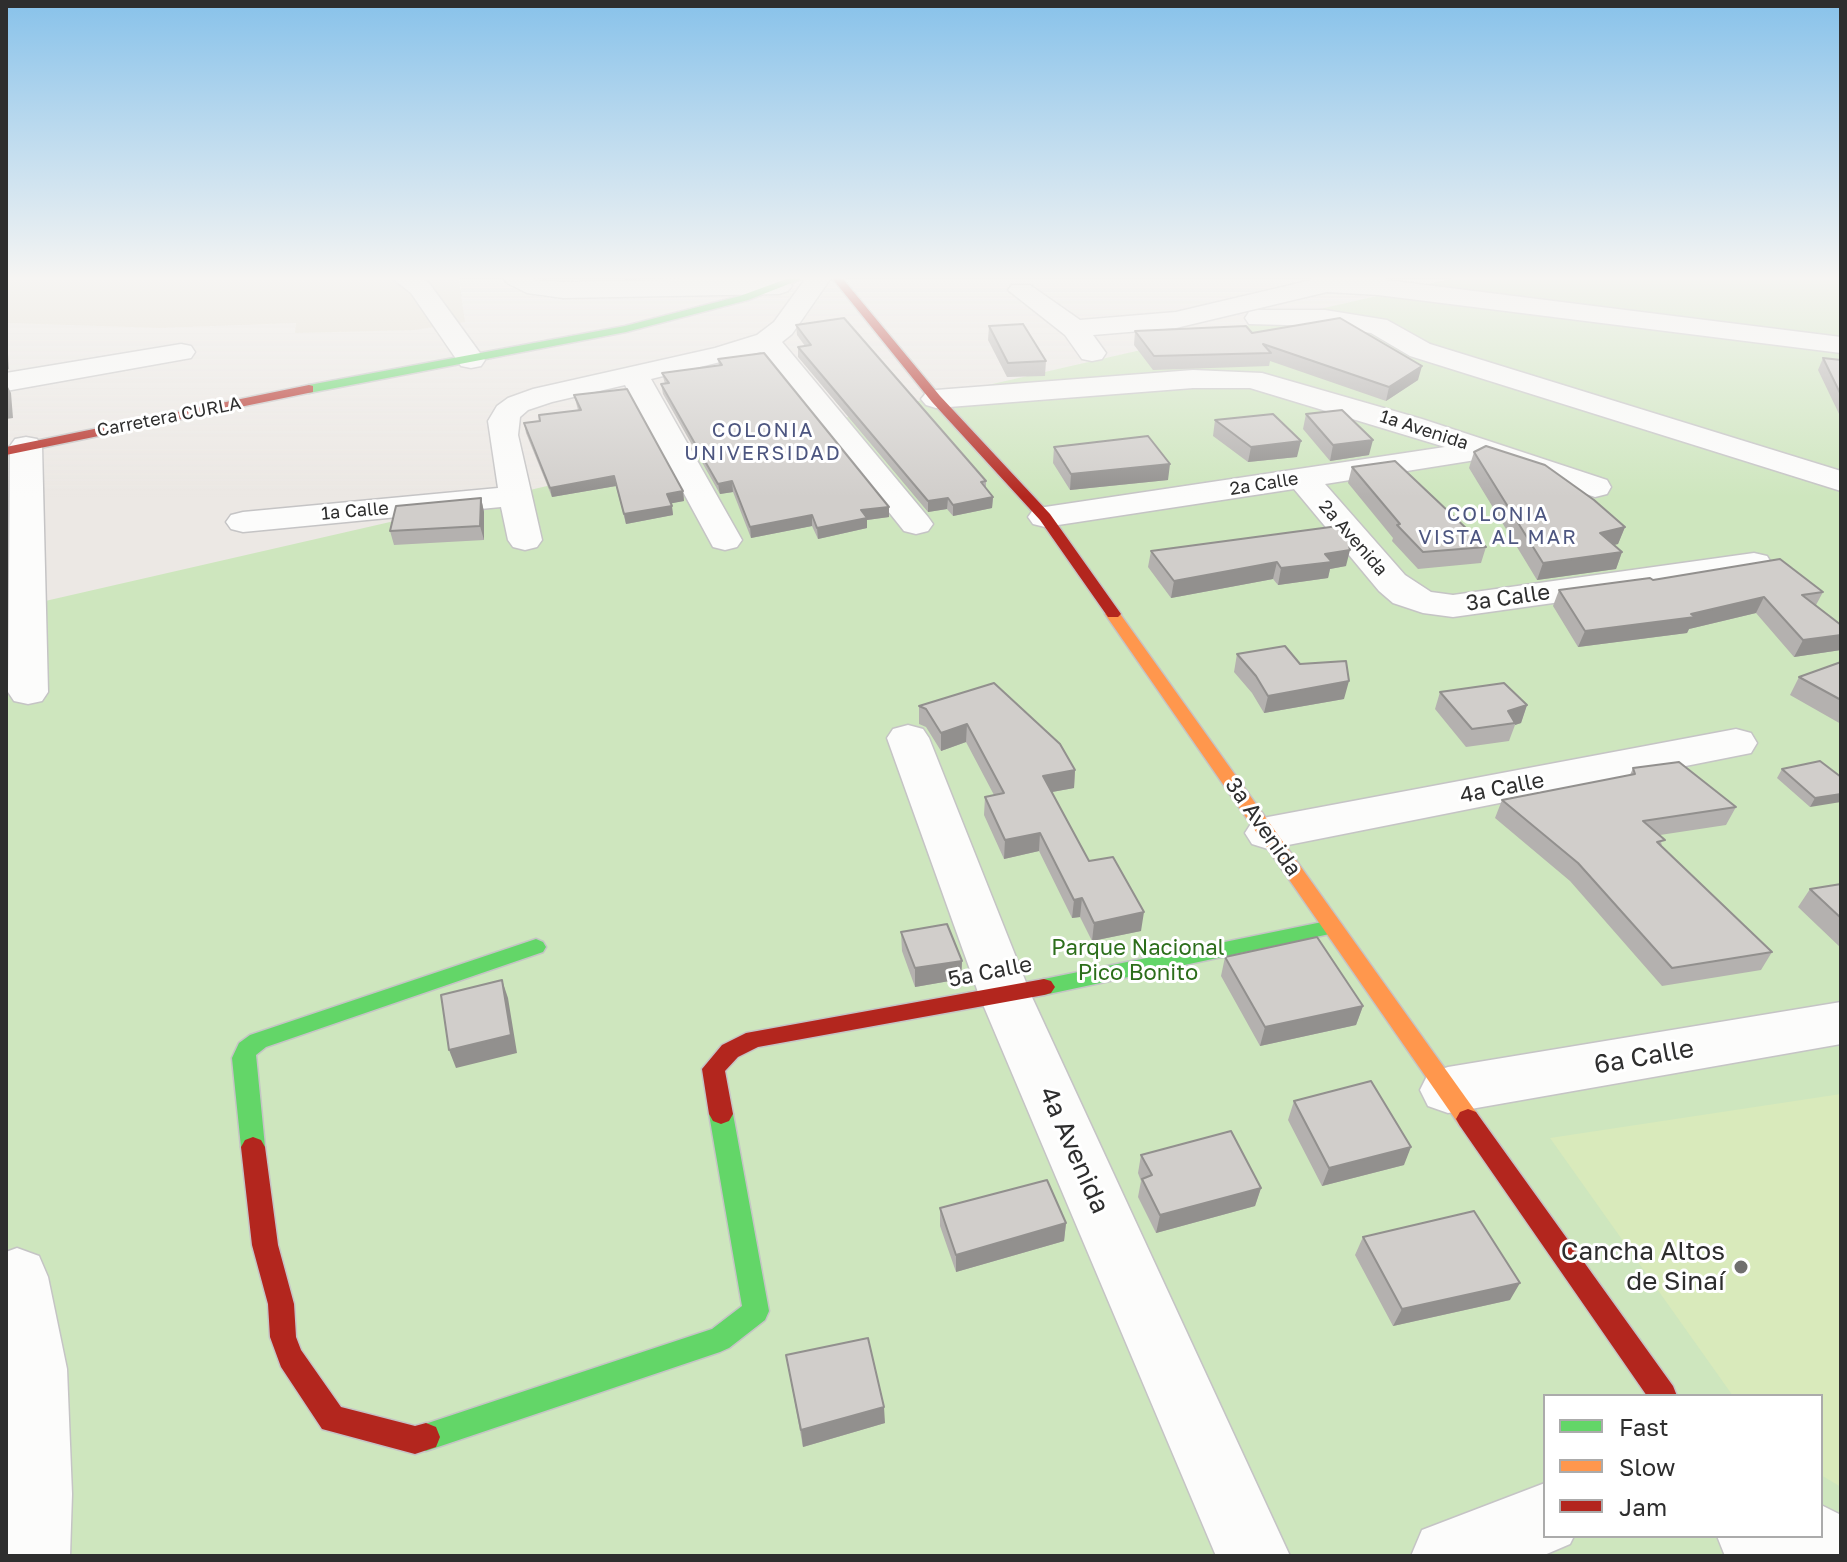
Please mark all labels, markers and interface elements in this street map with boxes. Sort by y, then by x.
street label: Carretera CURLA [95,392,243,442]
street label: 1a Avenida [1377,406,1471,454]
district label: COLONIA UNIVERSIDAD [684,419,842,466]
street label: 2a Calle [1228,468,1300,500]
street label: 2a Avenida [1314,496,1392,580]
street label: 1a Calle [320,497,390,525]
district label: COLONIA VISTA AL MAR [1418,503,1578,550]
street label: 3a Calle [1464,579,1552,617]
street label: 4a Calle [1458,767,1546,809]
street label: 3a Avenida [1219,773,1307,881]
park label: Parque Nacional Pico Bonito [1051,935,1225,986]
street label: 5a Calle [946,951,1034,993]
street label: 6a Calle [1592,1033,1696,1081]
street label: 4a Avenida [1032,1082,1116,1218]
place label: Cancha Altos de Sinaí [1561,1236,1725,1298]
marker: Cancha Altos de Sinaí [1732,1258,1750,1276]
legend [1543,1394,1823,1538]
text: Fast [1619,1412,1669,1441]
text: Slow [1619,1452,1675,1481]
text: Jam [1619,1492,1667,1521]

